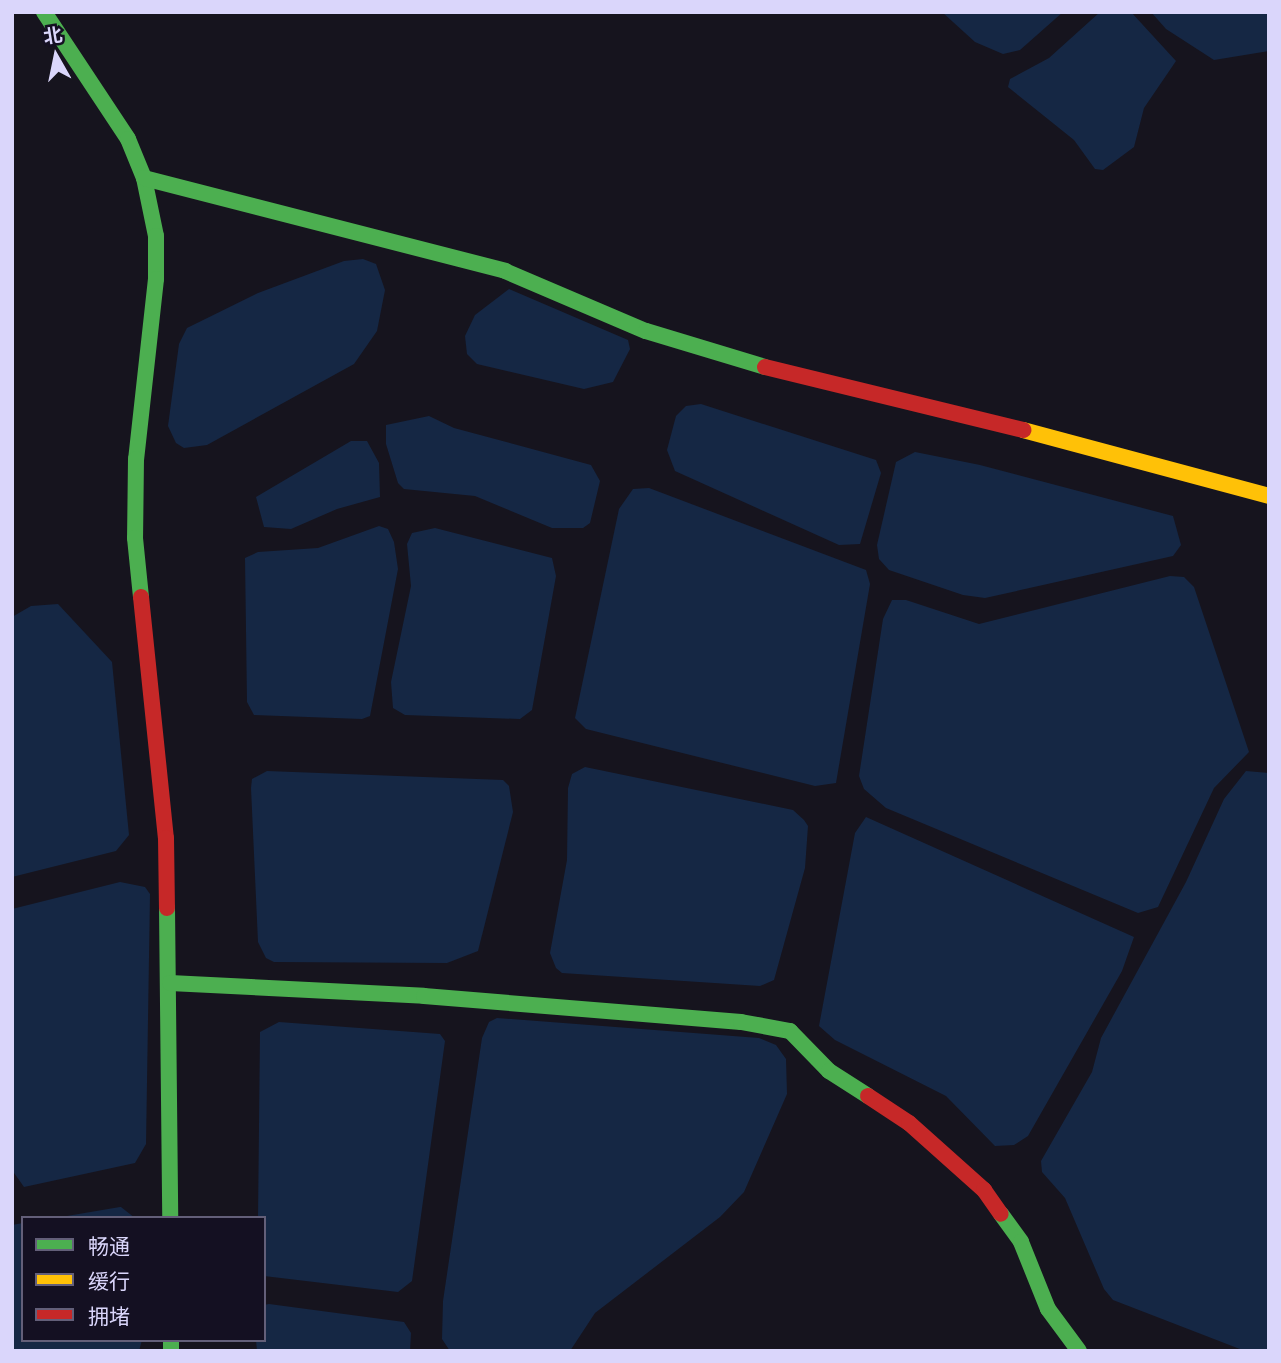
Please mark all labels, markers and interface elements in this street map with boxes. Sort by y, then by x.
north arrow [21,21,91,91]
text: 北 [41,22,64,48]
legend [21,1216,266,1342]
text: 畅通 [88,1233,130,1258]
text: 缓行 [88,1268,130,1293]
text: 拥堵 [88,1303,130,1328]

